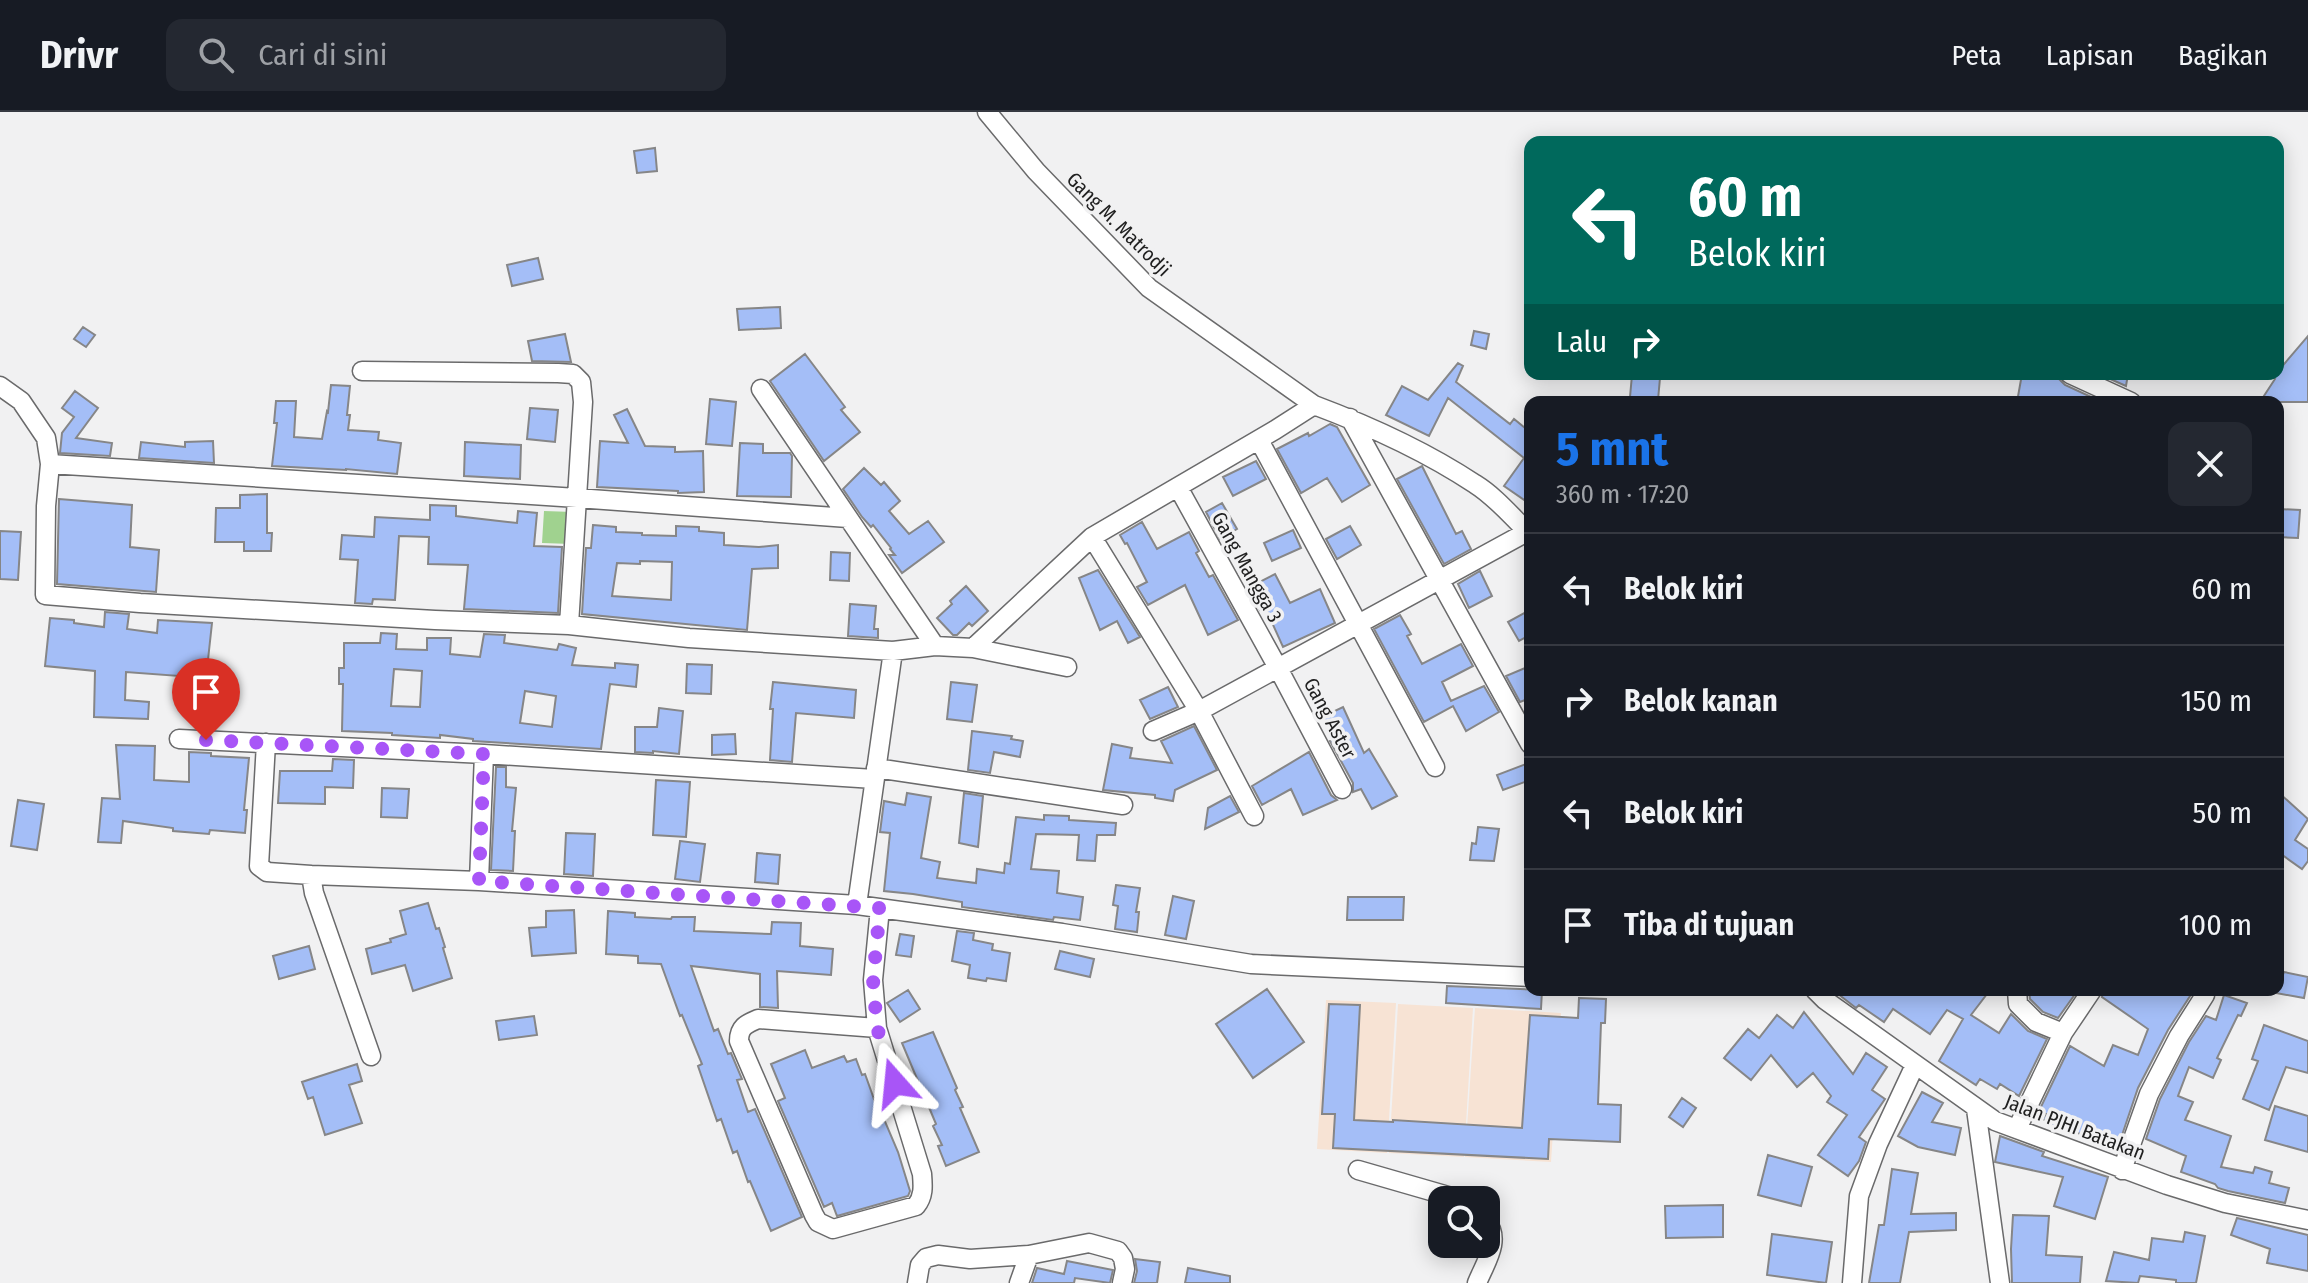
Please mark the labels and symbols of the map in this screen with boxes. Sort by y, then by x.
street label: Gang M. Matrodji [1062,167,1176,281]
street label: Gang Mangga 3 [1207,508,1287,626]
pin [172,658,240,740]
street label: Gang Aster [1299,673,1361,763]
position arrow [853,1041,937,1125]
street label: Jalan PJHI Batakan [2001,1089,2149,1165]

